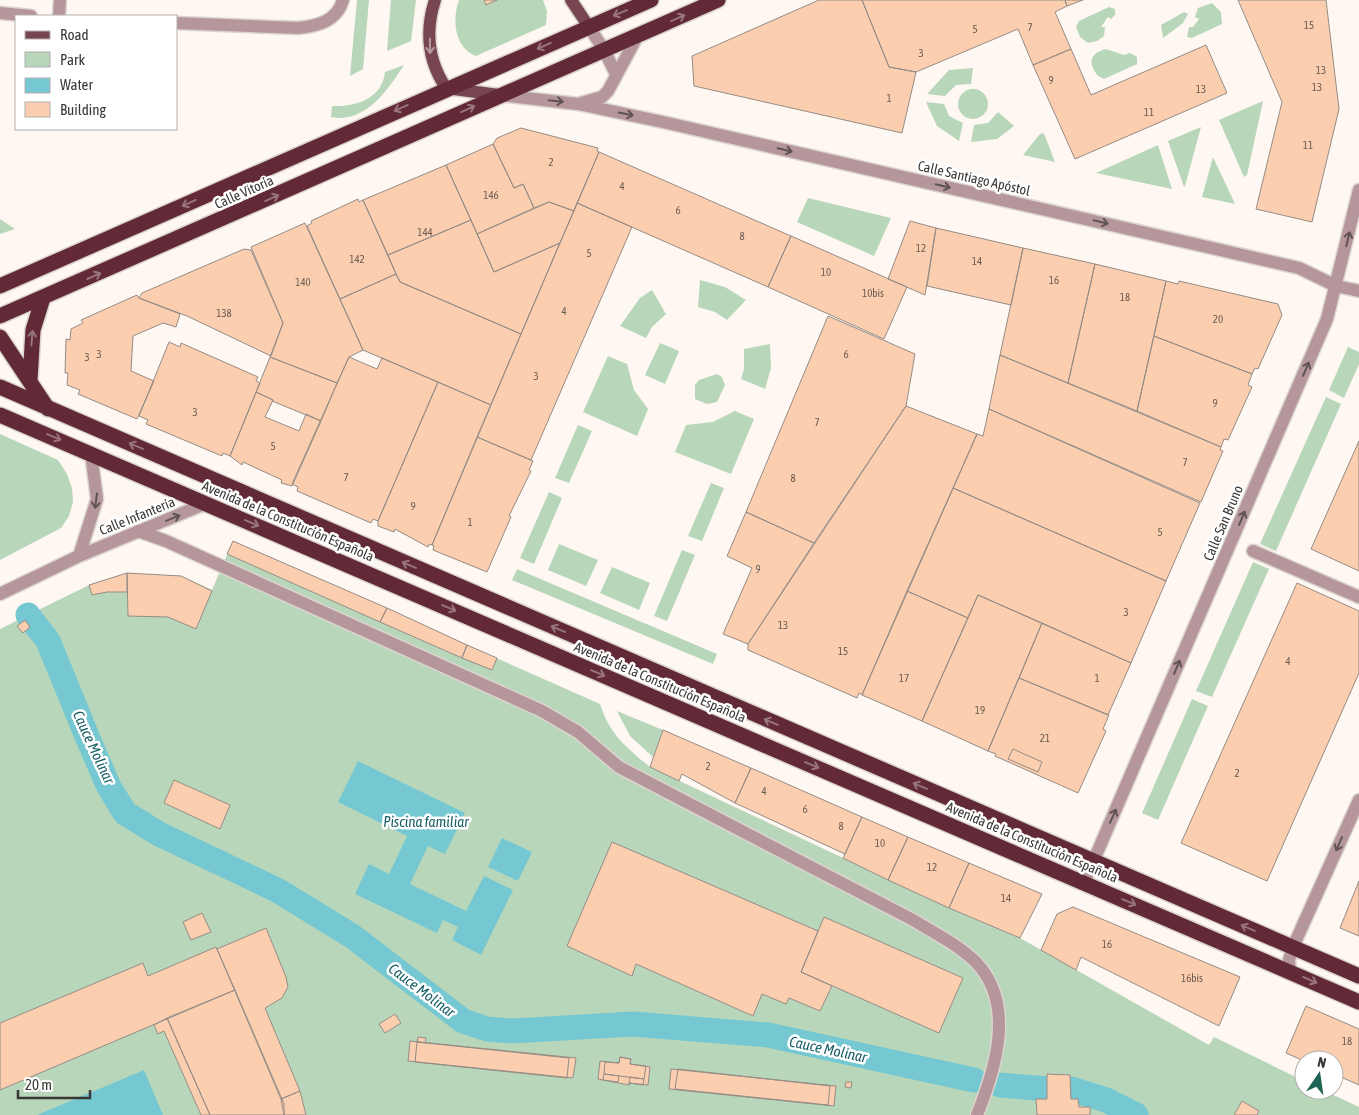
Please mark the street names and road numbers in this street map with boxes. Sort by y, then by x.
street label: Calle Santiago Apóstol [916,157,1032,199]
street label: Calle Vitoria [212,172,276,212]
street label: Avenida de la Constitución Española [200,477,376,565]
street label: Calle San Bruno [1200,483,1246,563]
street label: Calle Infantería [97,494,177,538]
street label: Avenida de la Constitución Española [572,638,748,726]
street label: Avenida de la Constitución Española [944,798,1120,886]

